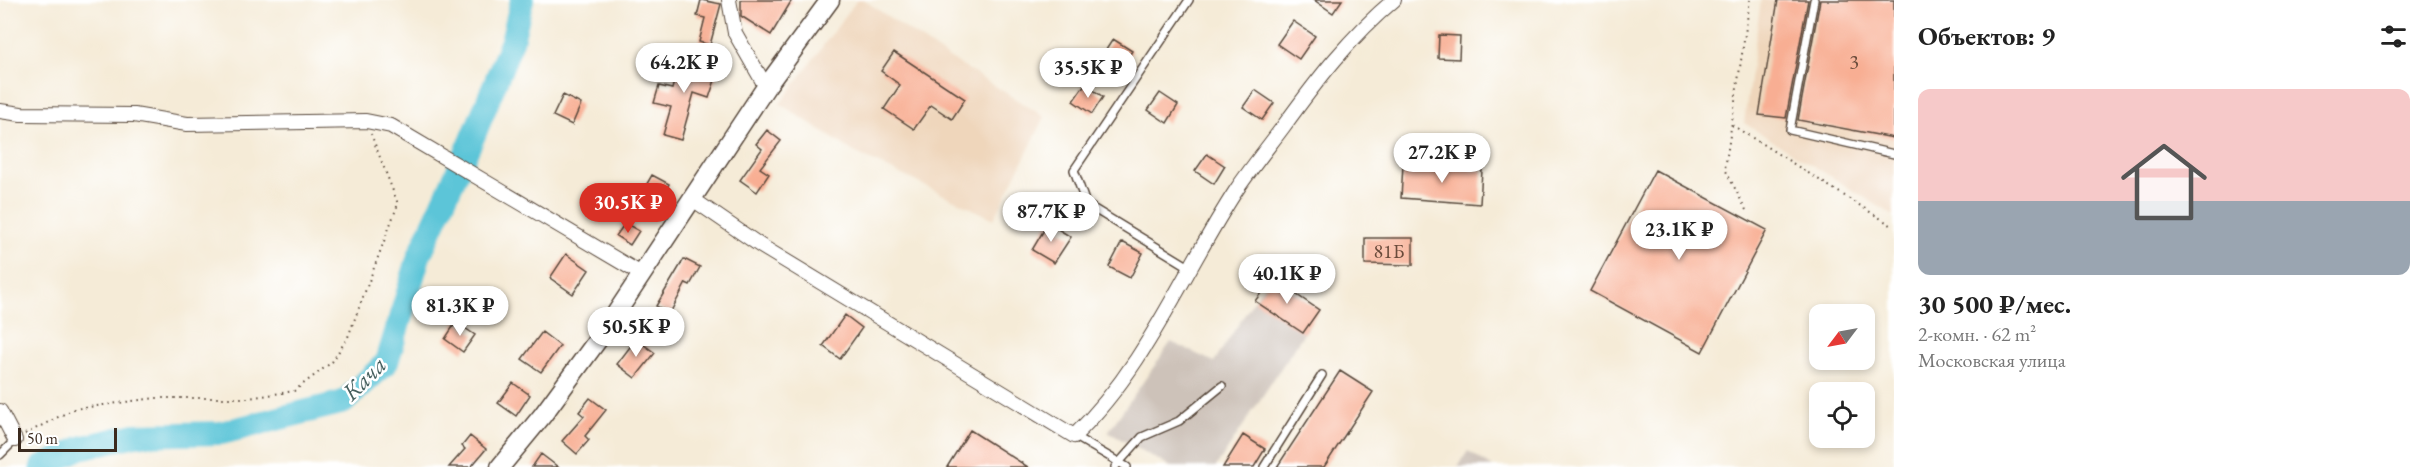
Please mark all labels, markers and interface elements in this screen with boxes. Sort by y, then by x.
text: Объектов: 9 [1918,19,2055,53]
icon: filters [2377,20,2410,53]
pin: 64.2K ₽ [629,43,739,94]
pin: 35.5K ₽ [1033,48,1143,99]
text: 64.2K ₽ [650,49,718,75]
house number: 3 [1849,49,1859,75]
text: 35.5K ₽ [1054,54,1122,80]
icon: home [2110,128,2218,236]
pin: 27.2K ₽ [1387,133,1497,184]
text: 27.2K ₽ [1408,139,1476,165]
pin: 30.5K ₽ [573,183,683,234]
text: 30.5K ₽ [594,189,662,215]
pin: 87.7K ₽ [996,192,1106,243]
text: 87.7K ₽ [1017,198,1085,224]
pin: 23.1K ₽ [1624,210,1734,261]
text: 23.1K ₽ [1645,216,1713,242]
house number: 81Б [1374,238,1405,264]
pin: 40.1K ₽ [1232,254,1342,305]
text: 40.1K ₽ [1253,260,1321,286]
pin: 81.3K ₽ [405,286,515,337]
text: 30 500 ₽/мес. [1918,287,2071,321]
text: 81.3K ₽ [426,292,494,318]
north arrow [1809,304,1875,370]
map controls [1809,304,1875,448]
pin: 50.5K ₽ [581,307,691,358]
text: 50.5K ₽ [602,313,670,339]
text: 2-комн. · 62 m² [1918,321,2036,347]
text: Московская улица [1918,347,2066,373]
water label: Кача [334,349,393,408]
button: locate [1809,382,1875,448]
scale bar [18,425,117,452]
text: 50 m [27,428,58,449]

